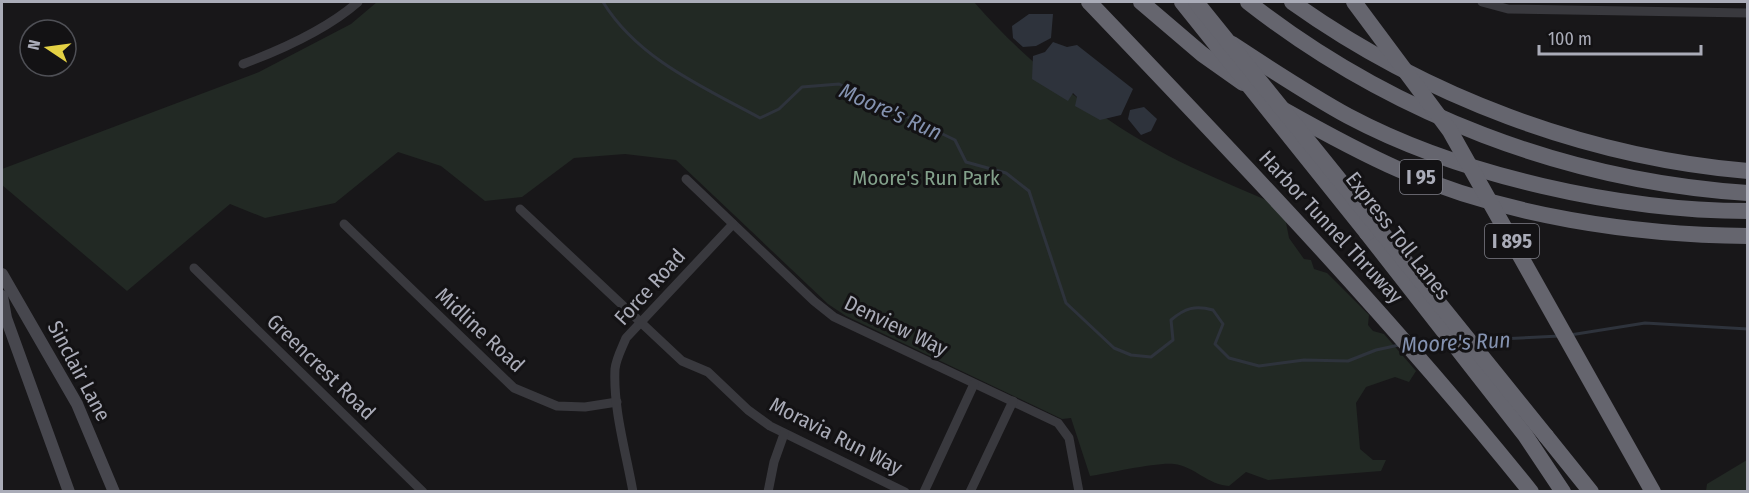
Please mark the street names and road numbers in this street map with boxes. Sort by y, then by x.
street label: Harbor Tunnel Thruway [1253,145,1409,309]
road number: I 95 [1400,160,1442,194]
street label: Express Toll Lanes [1340,167,1456,305]
road number: I 895 [1485,224,1539,258]
street label: Force Road [609,243,691,331]
street label: Midline Road [430,282,530,378]
street label: Denview Way [840,290,952,362]
street label: Greencrest Road [261,309,381,425]
street label: Sinclair Lane [42,316,116,426]
street label: Moravia Run Way [765,391,907,481]

